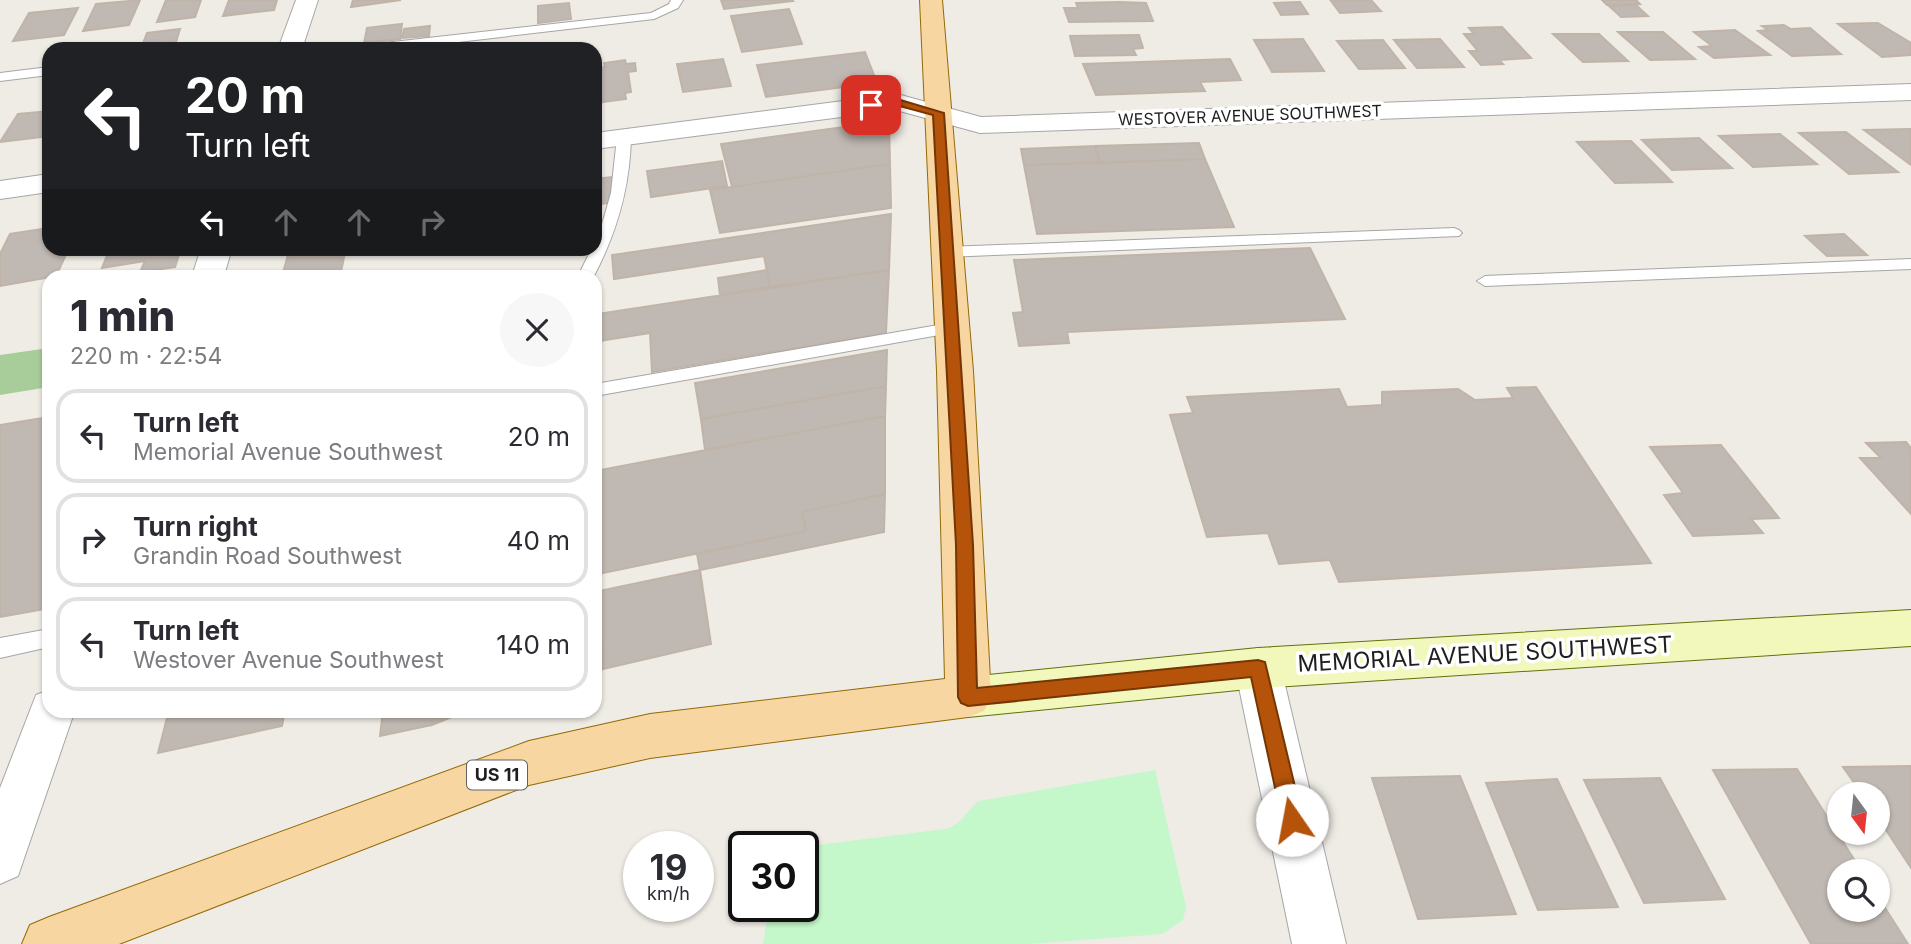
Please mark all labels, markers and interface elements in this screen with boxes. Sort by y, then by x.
text: 20 m [185,66,305,125]
icon: left [70,70,161,161]
pin [841,75,901,135]
icon: arrive [852,86,890,124]
street label: WESTOVER AVENUE SOUTHWEST [1118,100,1382,130]
text: Turn left [185,126,310,165]
icon: left [194,203,232,241]
icon: ahead [267,203,305,241]
icon: ahead [340,203,378,241]
icon: right [413,203,451,241]
text: 1 min [70,290,175,341]
button: close [500,293,574,367]
text: 220 m · 22:54 [70,342,222,370]
text: Turn left [133,407,239,438]
icon: left [74,417,112,455]
text: 20 m [508,421,570,452]
text: Memorial Avenue Southwest [133,438,443,466]
text: Turn right [133,511,258,542]
icon: right [74,521,112,559]
text: 40 m [507,525,570,556]
text: Grandin Road Southwest [133,542,402,570]
text: Turn left [133,615,239,646]
icon: left [74,625,112,663]
text: 140 m [496,629,570,660]
street label: MEMORIAL AVENUE SOUTHWEST [1297,630,1673,678]
text: Westover Avenue Southwest [133,646,444,674]
road number: US 11 [467,760,527,790]
north arrow [1827,782,1890,845]
map controls [1827,782,1890,922]
position arrow [1255,783,1329,857]
speed limit sign: 30 [728,831,819,922]
text: 19 [650,846,687,888]
button: search [1827,859,1890,922]
text: km/h [647,883,690,904]

